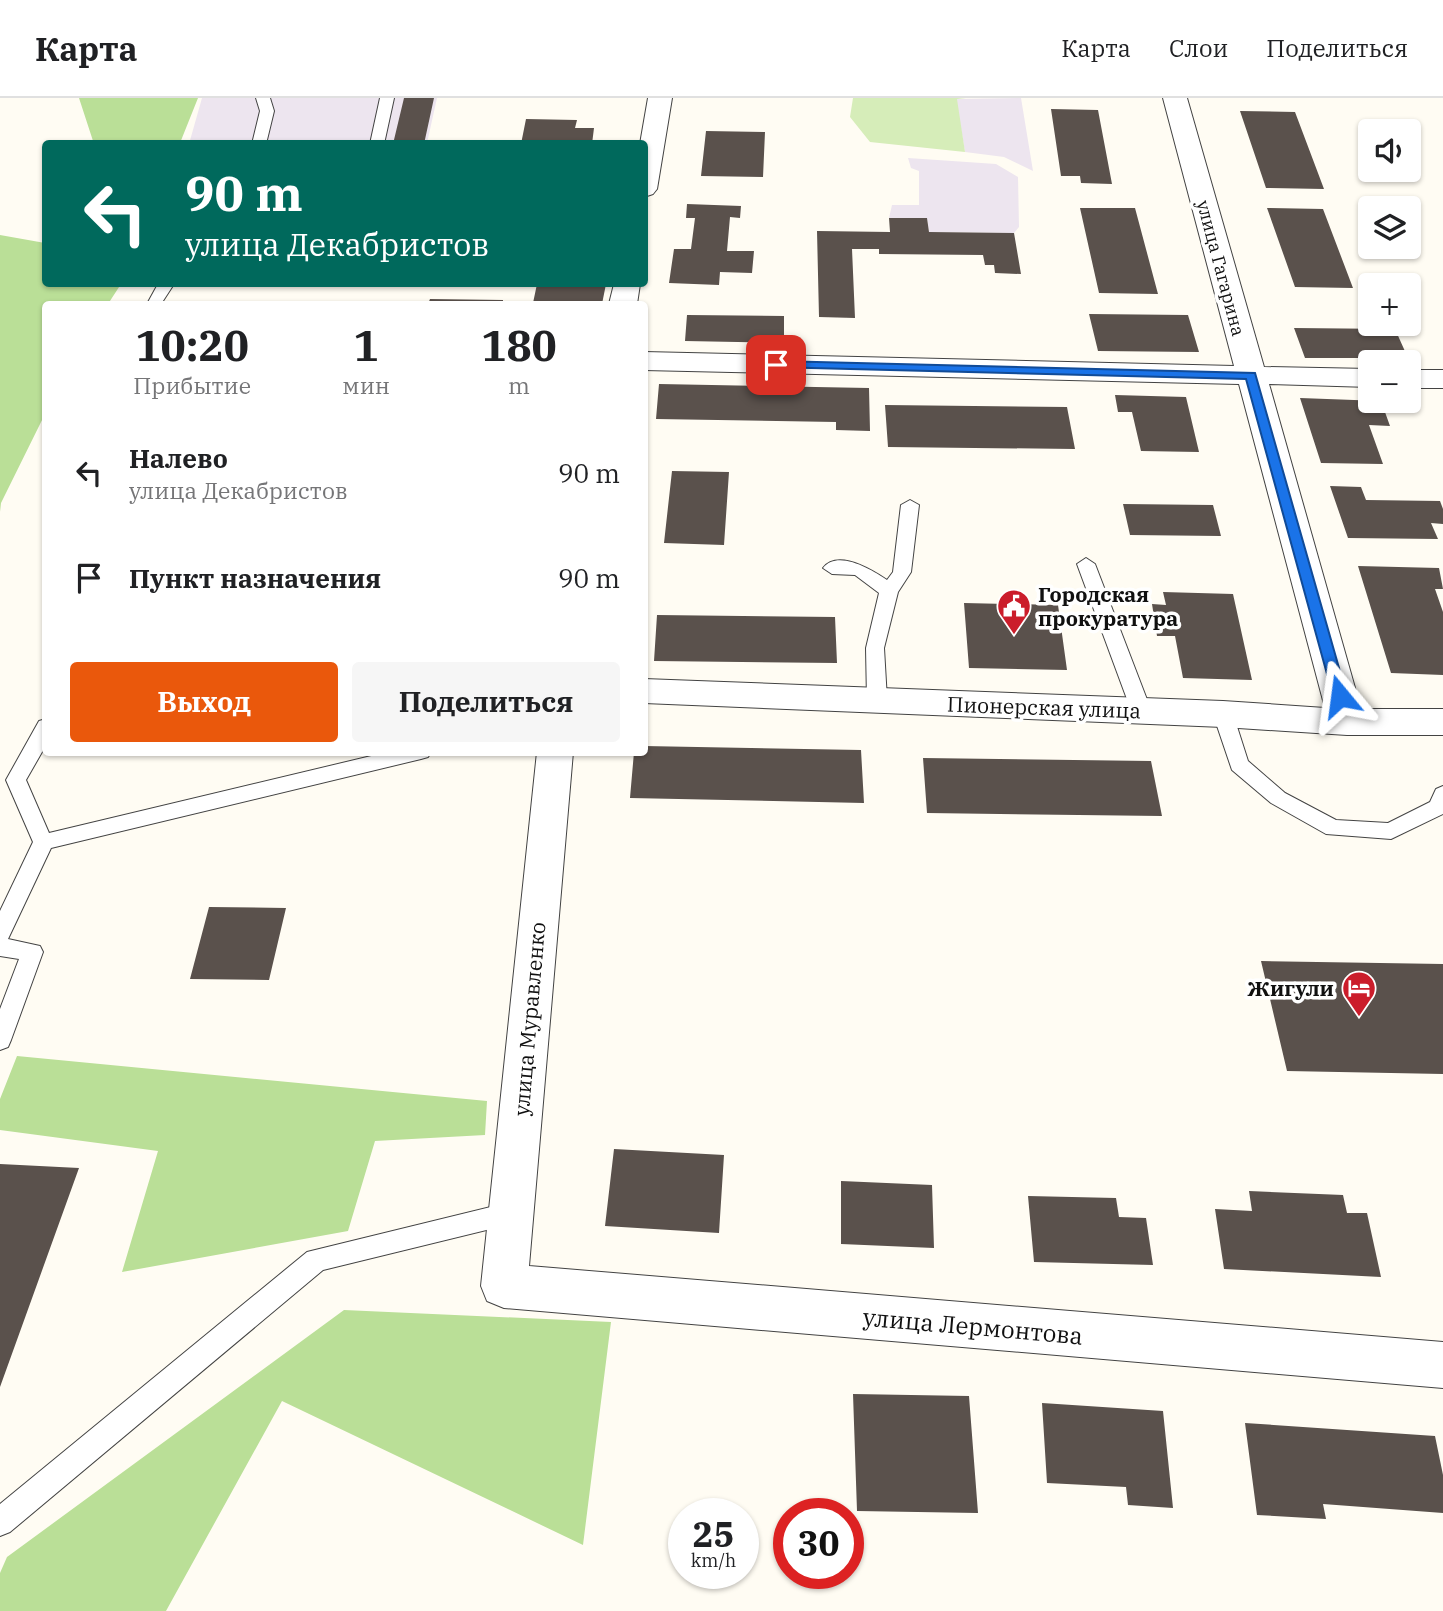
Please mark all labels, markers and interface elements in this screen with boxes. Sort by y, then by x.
text: Карта [35,27,138,70]
text: Карта [1061,32,1131,64]
text: Слои [1169,32,1228,64]
text: Поделиться [1266,32,1408,64]
map controls [1358,119,1421,413]
button: sound [1358,119,1421,182]
text: 90 m [185,161,303,224]
icon: left [70,168,161,259]
button: layers [1358,196,1421,259]
street label: улица Гагарина [1192,197,1250,339]
text: улица Декабристов [185,223,489,265]
button: + [1358,273,1421,336]
text: 10:20 [135,318,249,373]
text: 1 [354,318,379,373]
text: 180 [481,318,557,373]
pin [746,335,806,395]
icon: arrive [757,346,795,384]
button: − [1358,350,1421,413]
text: Прибытие [133,370,251,400]
text: мин [342,370,390,400]
text: m [508,370,530,400]
text: Налево [129,441,228,475]
icon: left [70,454,108,492]
text: 90 m [558,456,620,490]
text: улица Декабристов [129,475,348,505]
icon: arrive [70,559,108,597]
text: Пункт назначения [129,561,381,595]
text: 90 m [558,561,620,595]
place label: Городская прокуратура [1038,580,1178,632]
public building icon: Городская прокуратура [995,587,1033,636]
position arrow [1303,659,1377,733]
button: Выход [70,662,338,742]
button: Поделиться [352,662,620,742]
street label: Пионерская улица [947,690,1141,724]
street label: улица Муравленко [507,921,551,1117]
hotel icon: Жигули [1340,969,1378,1018]
place label: Жигули [1247,974,1334,1002]
street label: улица Лермонтова [862,1300,1084,1352]
speed limit sign: 30 [773,1498,864,1589]
text: 25 [692,1511,735,1557]
text: km/h [691,1549,736,1572]

